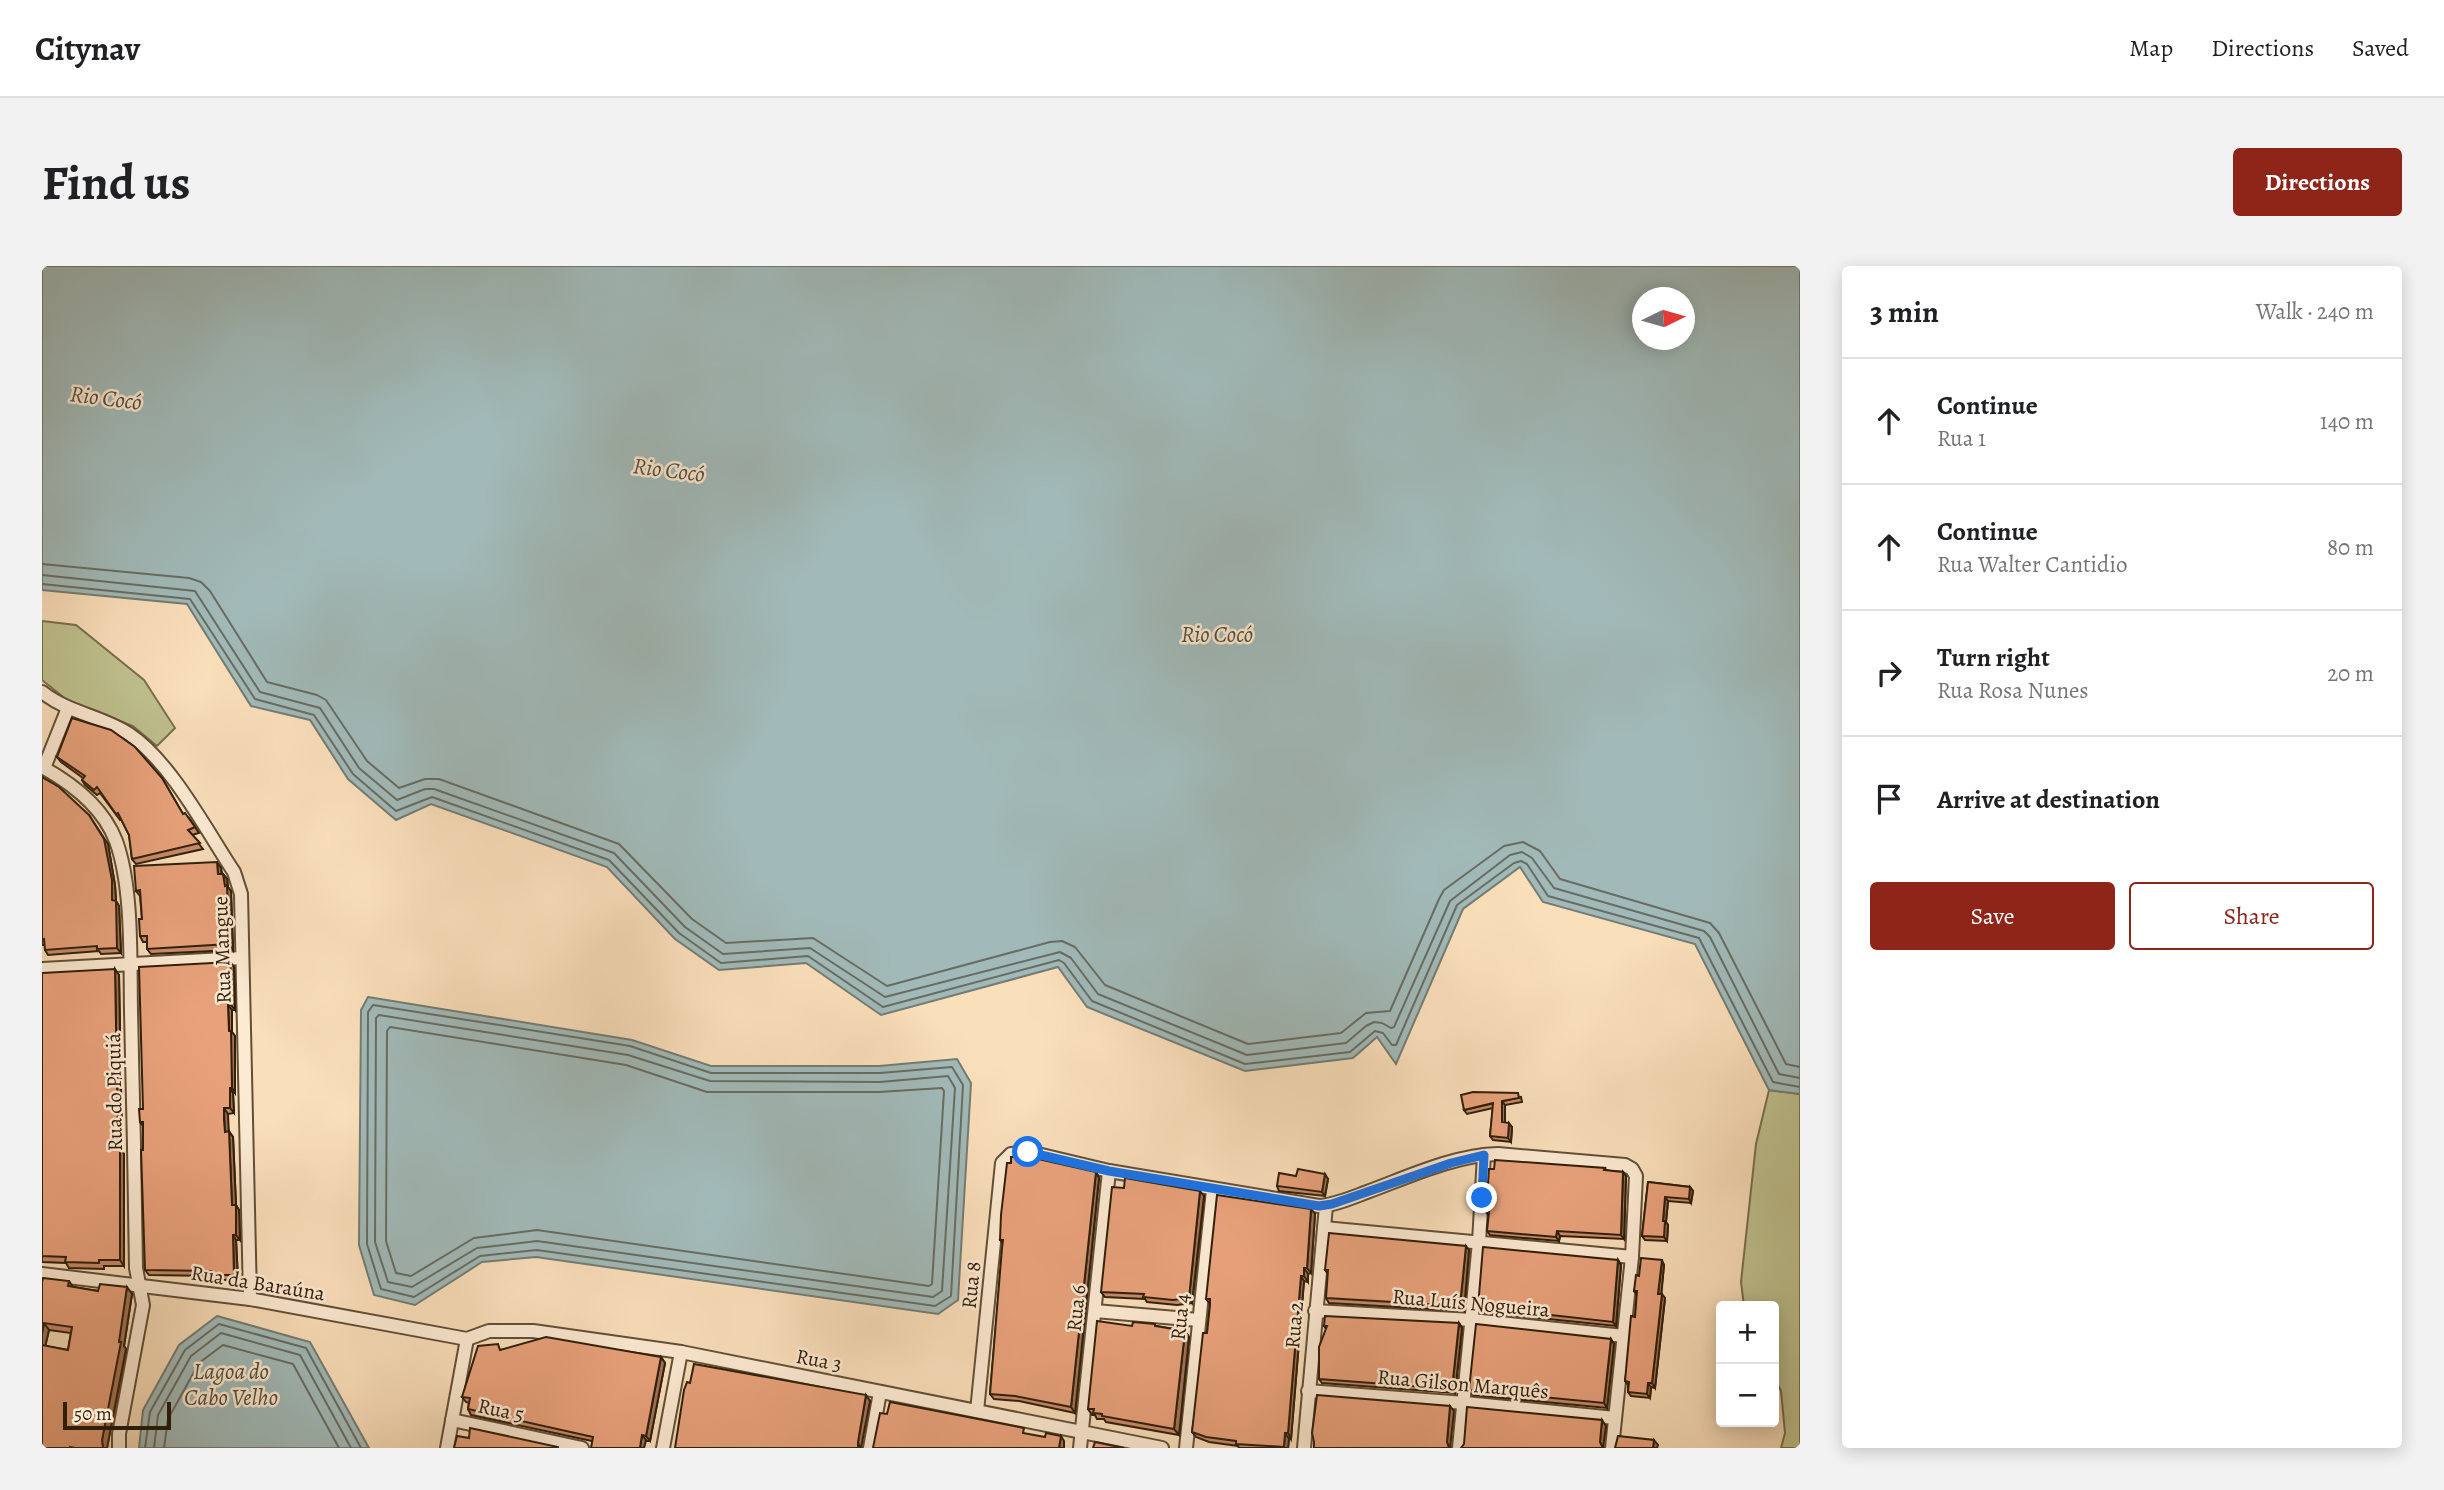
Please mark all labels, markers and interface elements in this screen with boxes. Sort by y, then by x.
text: Citynav [35,26,140,71]
text: Map [2129,32,2173,64]
text: Directions [2211,32,2314,64]
text: Saved [2352,32,2409,64]
button: Directions [2233,148,2402,216]
text: Find us [42,149,190,216]
north arrow [1632,287,1695,350]
text: 3 min [1870,292,1939,332]
text: Walk · 240 m [2256,296,2374,327]
water label: Rio Cocó [68,378,144,418]
text: Continue [1937,388,2038,423]
icon: ahead [1870,402,1908,440]
text: 140 m [2320,406,2374,437]
text: Rua 1 [1937,423,1986,454]
water label: Rio Cocó [631,450,707,490]
text: Continue [1937,514,2038,549]
icon: ahead [1870,528,1908,566]
text: 80 m [2327,532,2374,563]
text: Rua Walter Cantidio [1937,549,2127,580]
water label: Rio Cocó [1181,619,1253,650]
text: Turn right [1937,640,2050,675]
icon: right [1870,654,1908,692]
text: 20 m [2327,658,2374,689]
text: Rua Rosa Nunes [1937,675,2089,706]
icon: arrive [1870,780,1908,818]
text: Arrive at destination [1937,782,2160,817]
button: Save [1870,882,2115,950]
button: Share [2129,882,2374,950]
street label: Rua Mangue [206,896,238,1004]
street label: Rua do Piquiá [99,1032,129,1152]
route start [1012,1136,1043,1167]
route end [1466,1182,1497,1213]
street label: Rua da Baraúna [189,1259,327,1307]
street label: Rua 8 [955,1260,987,1310]
street label: Rua Luís Nogueira [1391,1282,1551,1324]
street label: Rua 6 [1060,1283,1092,1333]
street label: Rua 4 [1164,1292,1196,1342]
street label: Rua 2 [1278,1300,1310,1350]
map controls [1716,1301,1779,1427]
button: + [1716,1301,1779,1364]
street label: Rua 3 [794,1342,844,1378]
water label: Lagoa do Cabo Velho [184,1356,278,1413]
street label: Rua Gilson Marquês [1376,1363,1550,1405]
button: − [1716,1364,1779,1427]
street label: Rua 5 [475,1391,527,1429]
scale bar [63,1399,172,1431]
text: 50 m [74,1401,112,1427]

